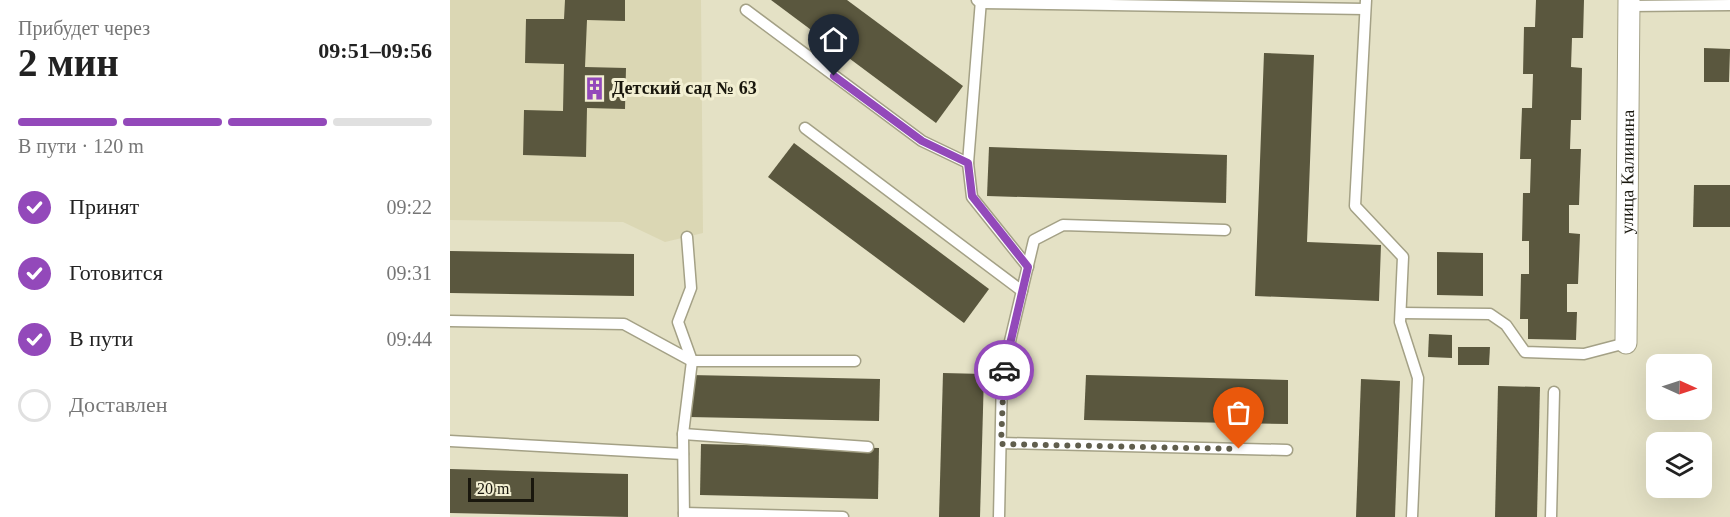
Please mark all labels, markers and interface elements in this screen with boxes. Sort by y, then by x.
pin [808,14,859,76]
text: Прибудет через [18,17,150,39]
icon: home [817,23,850,56]
text: 09:51–09:56 [318,38,432,63]
text: 2 мин [18,41,119,84]
building icon: Детский сад № 63 [581,75,607,101]
place label: Детский сад № 63 [612,78,757,98]
street label: улица Калинина [1617,110,1638,234]
text: В пути · 120 m [18,135,144,157]
icon: check [18,191,51,224]
text: Принят [69,194,139,219]
text: 09:22 [386,196,432,218]
icon: check [18,257,51,290]
text: Готовится [69,260,163,285]
text: 09:31 [386,262,432,284]
icon: check [18,323,51,356]
text: В пути [69,326,133,351]
text: 09:44 [386,328,432,350]
courier [974,340,1034,400]
icon: car [988,354,1021,387]
north arrow [1646,354,1712,420]
map controls [1646,354,1712,498]
pin [1213,387,1264,449]
text: Доставлен [69,392,168,417]
icon: bag [1222,396,1255,429]
button: layers [1646,432,1712,498]
scale bar [468,475,534,502]
text: 20 m [477,480,509,497]

